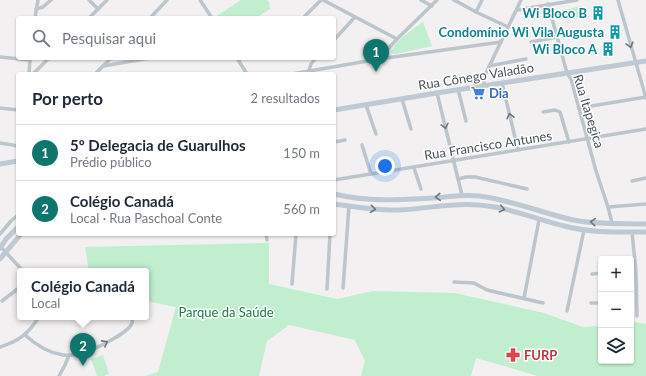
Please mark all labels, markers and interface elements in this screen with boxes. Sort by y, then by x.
place label: Wi Bloco B [522,5,587,21]
building icon: Wi Bloco B [590,5,606,21]
search box [16,16,336,60]
place label: Condomínio Wi Vila Augusta [439,24,604,40]
building icon: Condomínio Wi Vila Augusta [607,24,623,40]
icon: search [30,27,52,49]
text: Pesquisar aqui [62,29,156,47]
pin: 1 [363,39,389,72]
place label: Wi Bloco A [532,41,598,57]
building icon: Wi Bloco A [600,41,616,57]
one-way arrow [625,41,634,48]
street label: Rua Cônego Valadão [417,59,535,93]
street label: Rua Itapegica [570,72,608,150]
supermarket icon: Dia [470,85,486,101]
place label: Dia [489,85,509,101]
text: Por perto [32,88,103,109]
text: 2 resultados [250,90,320,106]
one-way arrow [507,113,515,119]
one-way arrow [440,123,449,130]
street label: Rua Francisco Antunes [423,127,553,163]
text: 5º Delegacia de Guarulhos [70,136,246,154]
text: 1 [41,145,49,161]
text: 150 m [283,145,320,161]
text: Prédio público [70,154,152,170]
your location [375,156,395,176]
text: Colégio Canadá [70,192,174,210]
one-way arrow [435,193,441,202]
text: 2 [41,201,49,217]
text: 560 m [283,201,320,217]
one-way arrow [370,204,376,213]
one-way arrow [499,204,505,212]
text: Local · Rua Paschoal Conte [70,210,222,226]
one-way arrow [590,218,596,227]
map controls [598,256,634,364]
button: + [598,256,634,292]
popup [17,268,149,320]
text: Colégio Canadá [31,277,135,295]
button: − [598,292,634,328]
text: Local [31,295,60,311]
park label: Parque da Saúde [178,304,274,320]
button: layers [598,328,634,364]
pin: 2 [70,333,96,366]
one-way arrow [101,341,109,348]
pharmacy icon: FURP [505,347,521,363]
place label: FURP [524,347,557,363]

